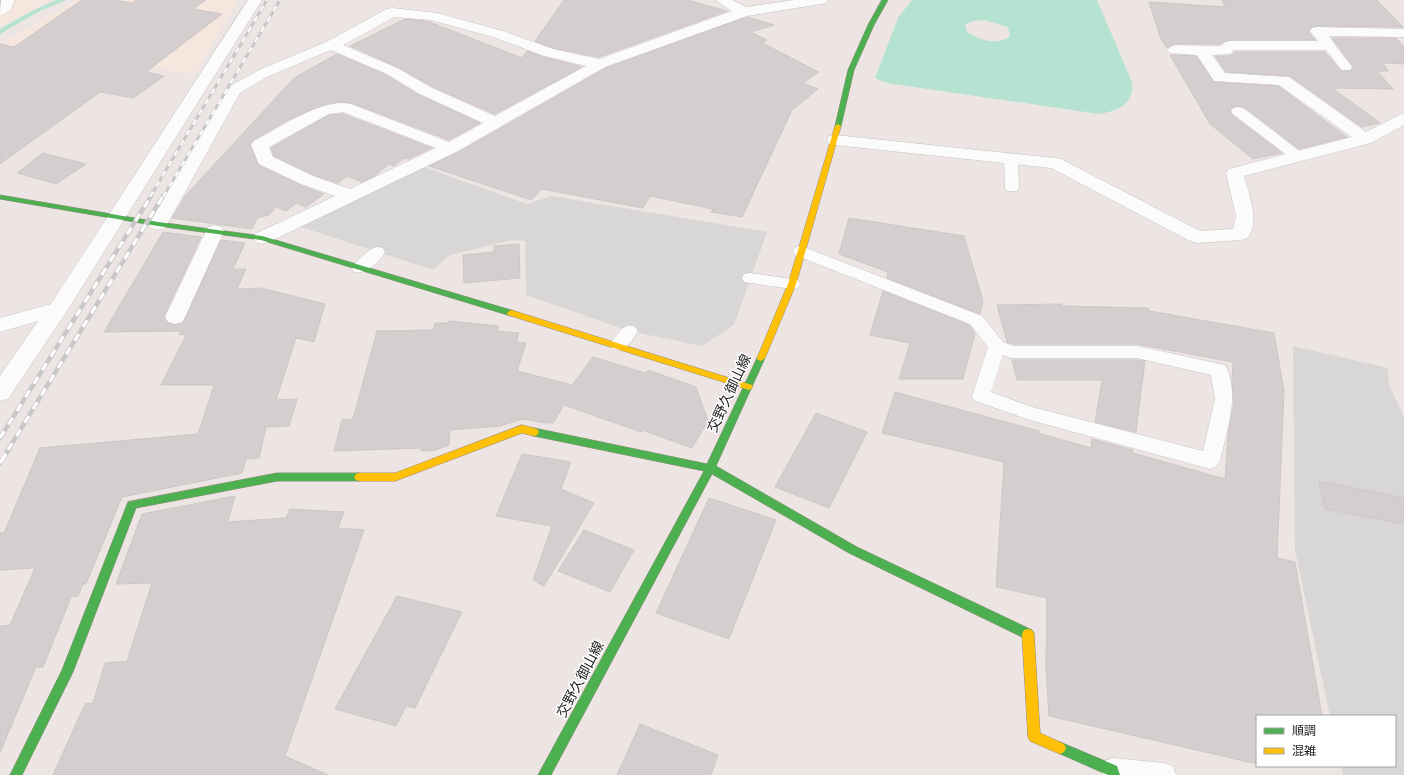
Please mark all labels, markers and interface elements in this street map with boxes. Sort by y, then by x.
street label: 交野久御山線 [703,351,754,434]
street label: 交野久御山線 [552,638,607,720]
legend [1256,715,1396,767]
text: 順調 [1292,723,1316,737]
text: 混雑 [1292,743,1316,757]

